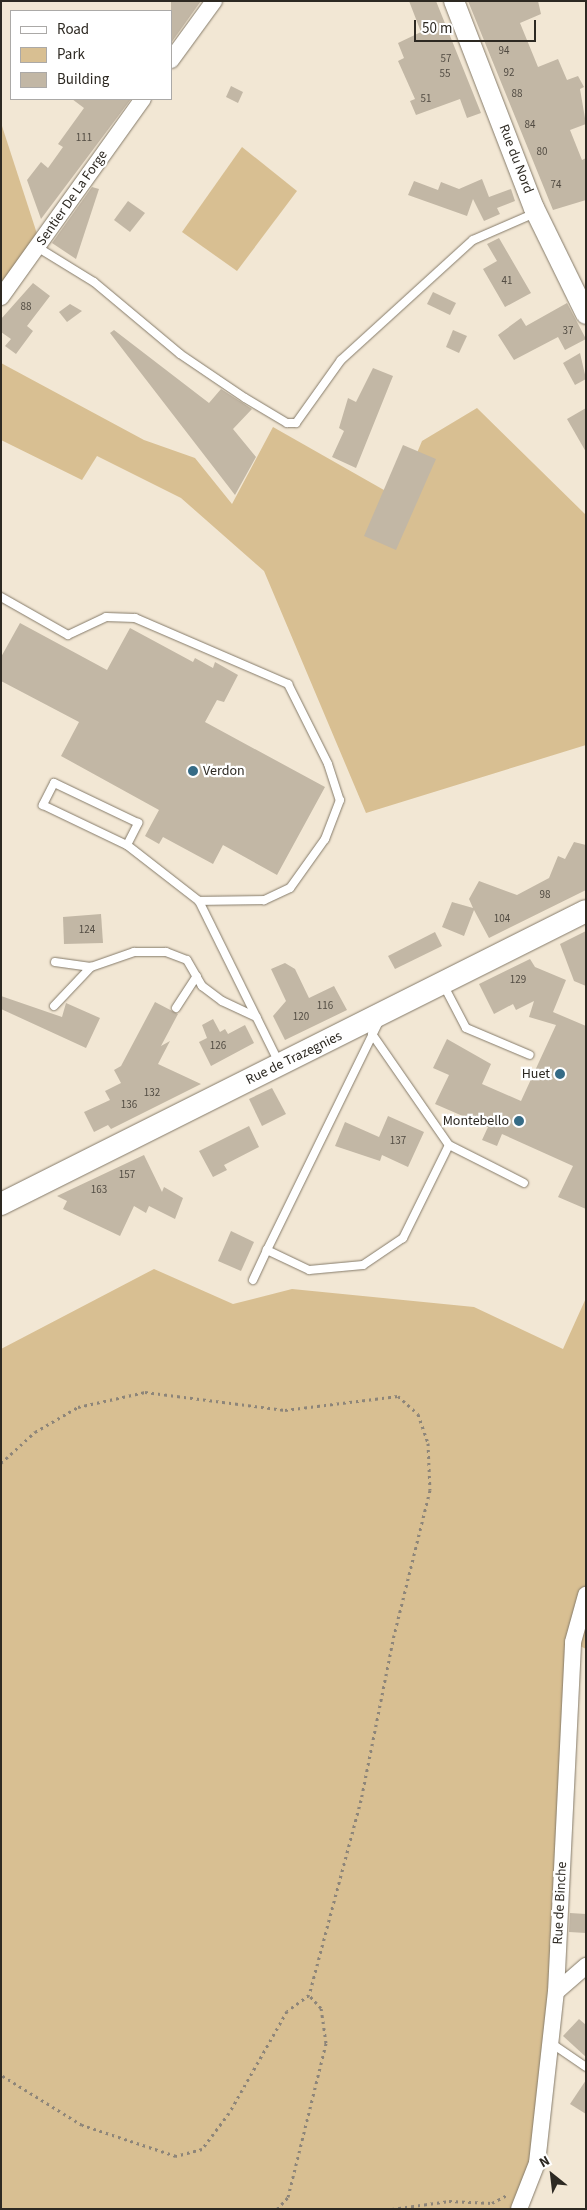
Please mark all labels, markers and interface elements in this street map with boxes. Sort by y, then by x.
legend [10,10,172,100]
scale bar [417,10,540,42]
text: 50 m [422,18,452,39]
text: Road [57,19,89,40]
text: Park [57,44,85,65]
house number: 94 [499,44,509,58]
house number: 57 [441,52,451,66]
house number: 92 [504,66,514,80]
house number: 55 [440,67,450,81]
text: Building [57,69,109,90]
house number: 88 [512,87,522,101]
house number: 51 [421,92,431,106]
house number: 84 [525,118,535,132]
street label: Rue du Nord [495,122,537,196]
house number: 111 [76,131,92,145]
house number: 80 [537,145,547,159]
street label: Sentier De La Forge [33,147,111,249]
house number: 74 [551,178,561,192]
house number: 41 [502,274,512,288]
house number: 88 [21,300,31,314]
house number: 37 [563,324,573,338]
place label: Verdon [203,763,245,779]
marker: Verdon [187,765,199,777]
house number: 98 [540,888,550,902]
house number: 104 [494,912,510,926]
house number: 124 [79,923,95,937]
house number: 129 [510,973,526,987]
house number: 116 [317,999,333,1013]
house number: 120 [293,1010,309,1024]
street label: Rue de Trazegnies [243,1027,345,1089]
house number: 126 [210,1039,226,1053]
place label: Huet [522,1066,550,1082]
marker: Huet [554,1068,566,1080]
house number: 132 [144,1086,160,1100]
house number: 136 [121,1098,137,1112]
place label: Montebello [443,1113,509,1129]
marker: Montebello [513,1115,525,1127]
house number: 137 [390,1134,406,1148]
house number: 157 [119,1168,135,1182]
house number: 163 [91,1183,107,1197]
street label: Rue de Binche [549,1861,571,1945]
north arrow [527,2150,577,2200]
text: N [536,2151,554,2173]

